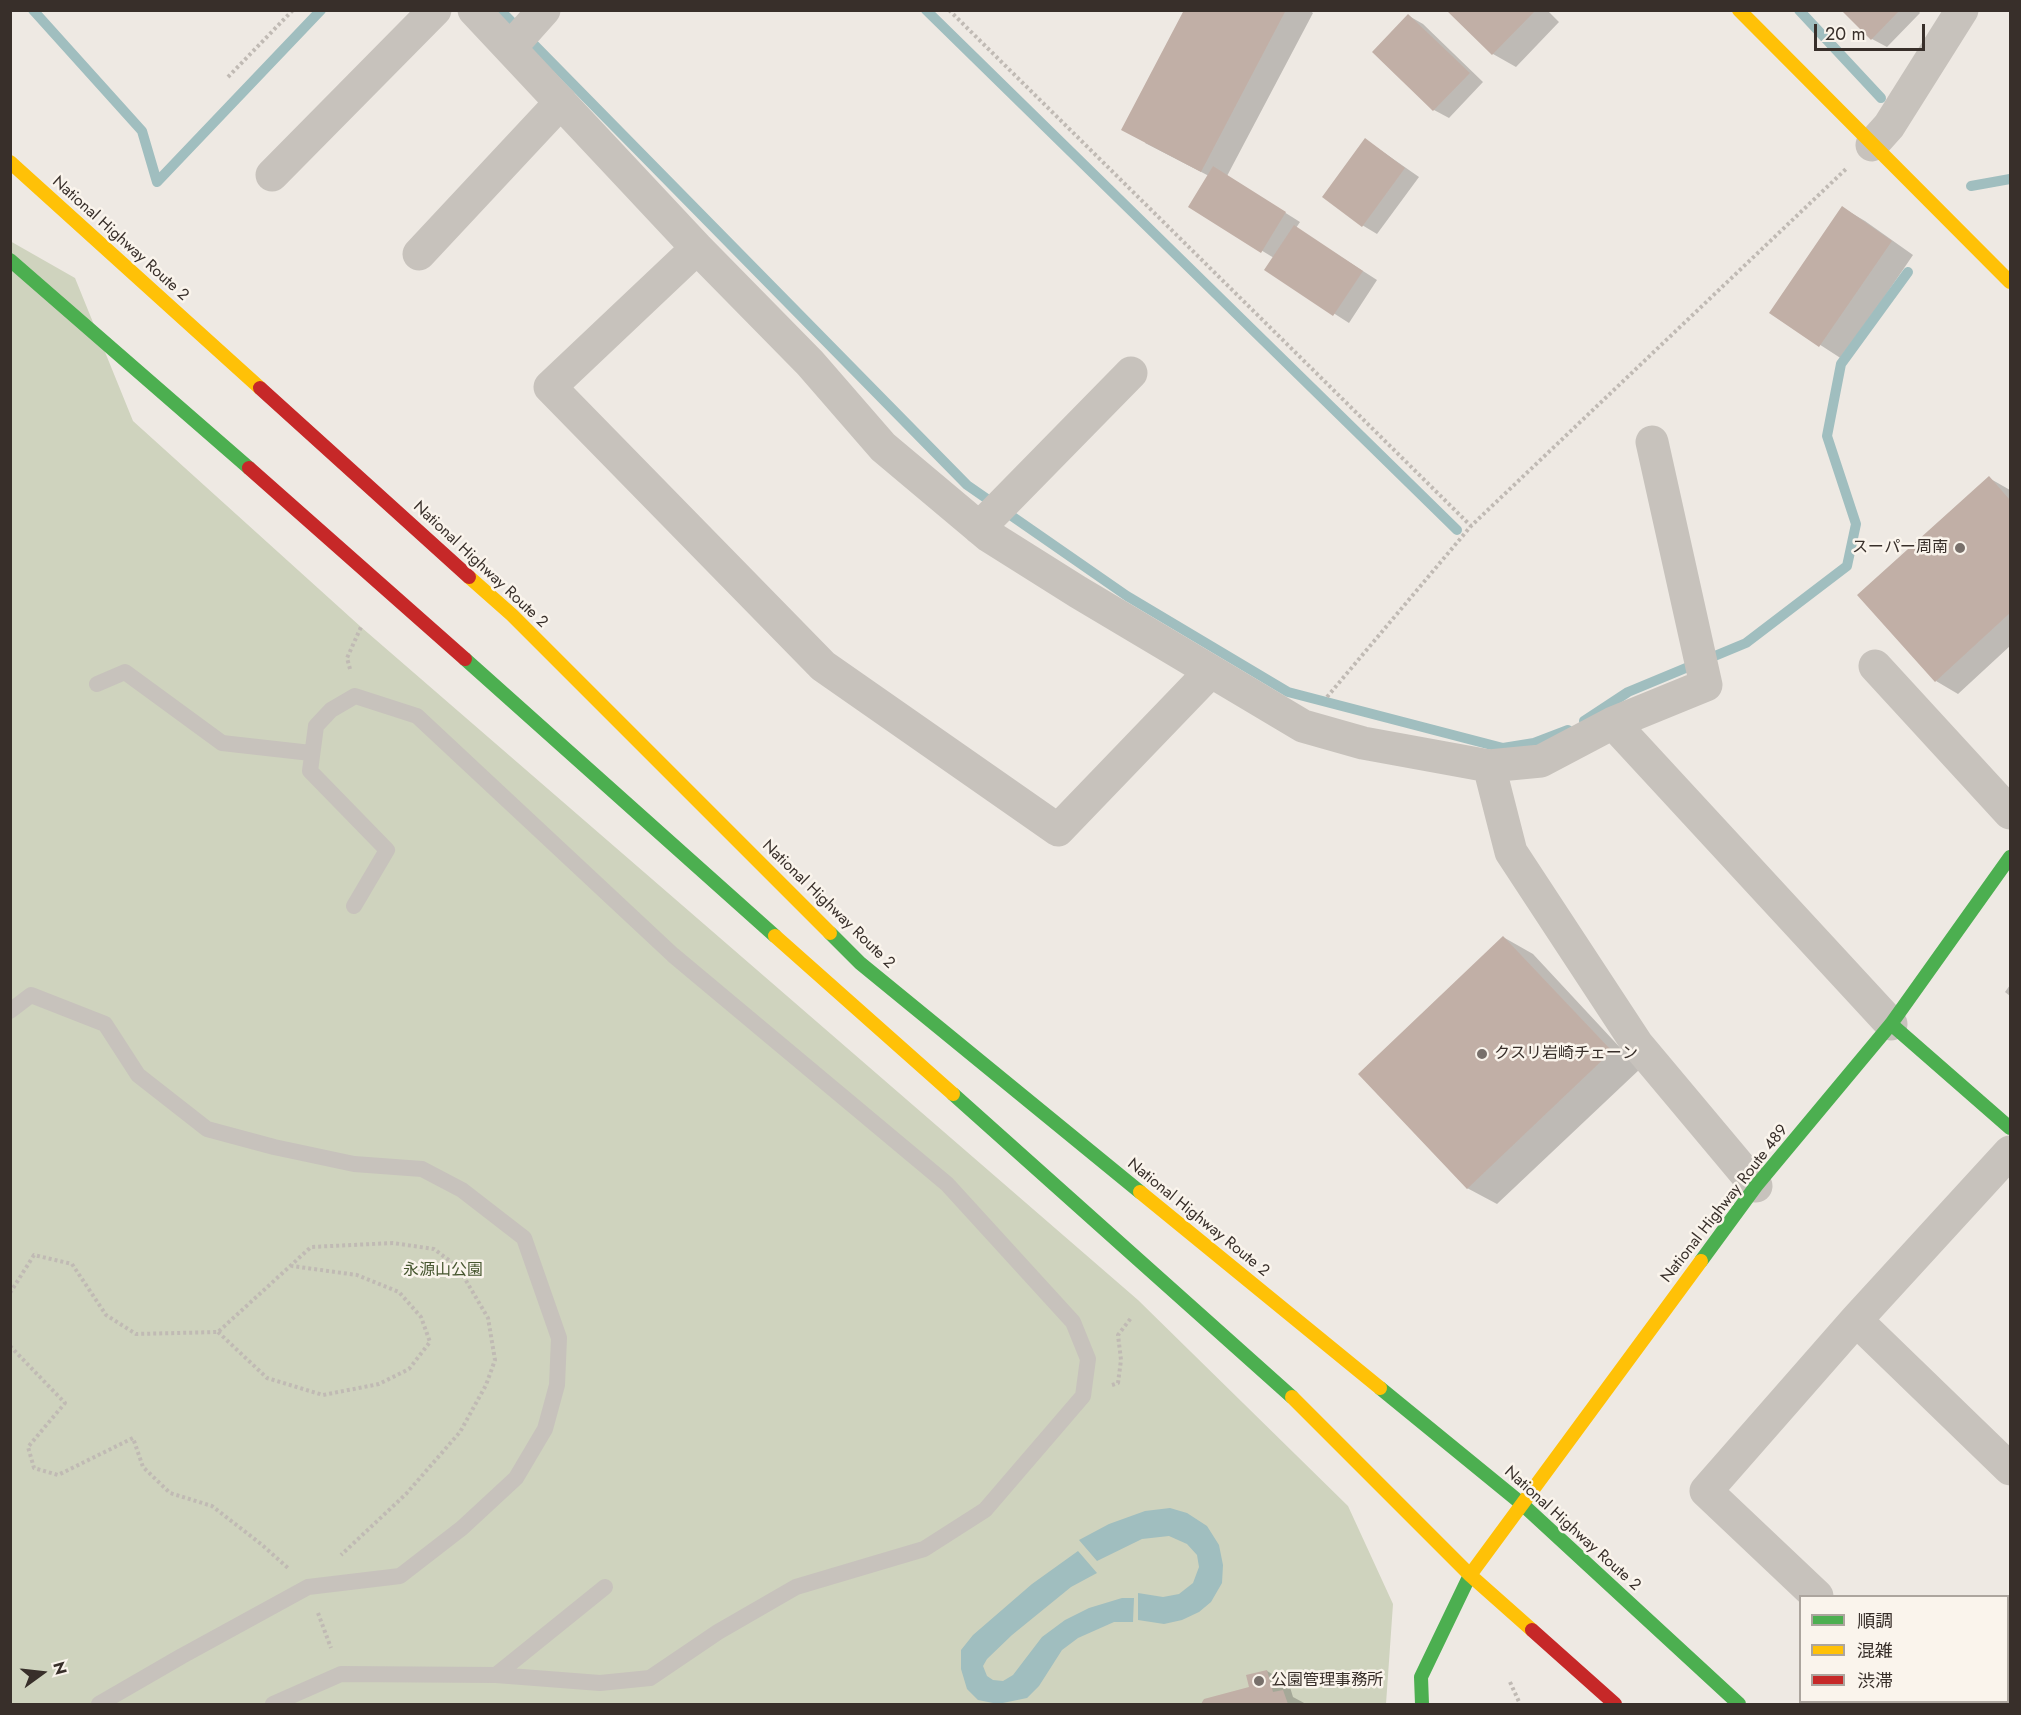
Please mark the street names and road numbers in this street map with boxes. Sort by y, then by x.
street label: National Highway Route 2 [48,173,192,305]
street label: National Highway Route 2 [409,498,551,632]
street label: National Highway Route 2 [758,837,898,973]
street label: National Highway Route 489 [1657,1121,1793,1287]
street label: National Highway Route 2 [1123,1155,1273,1281]
street label: National Highway Route 2 [1500,1463,1644,1595]

